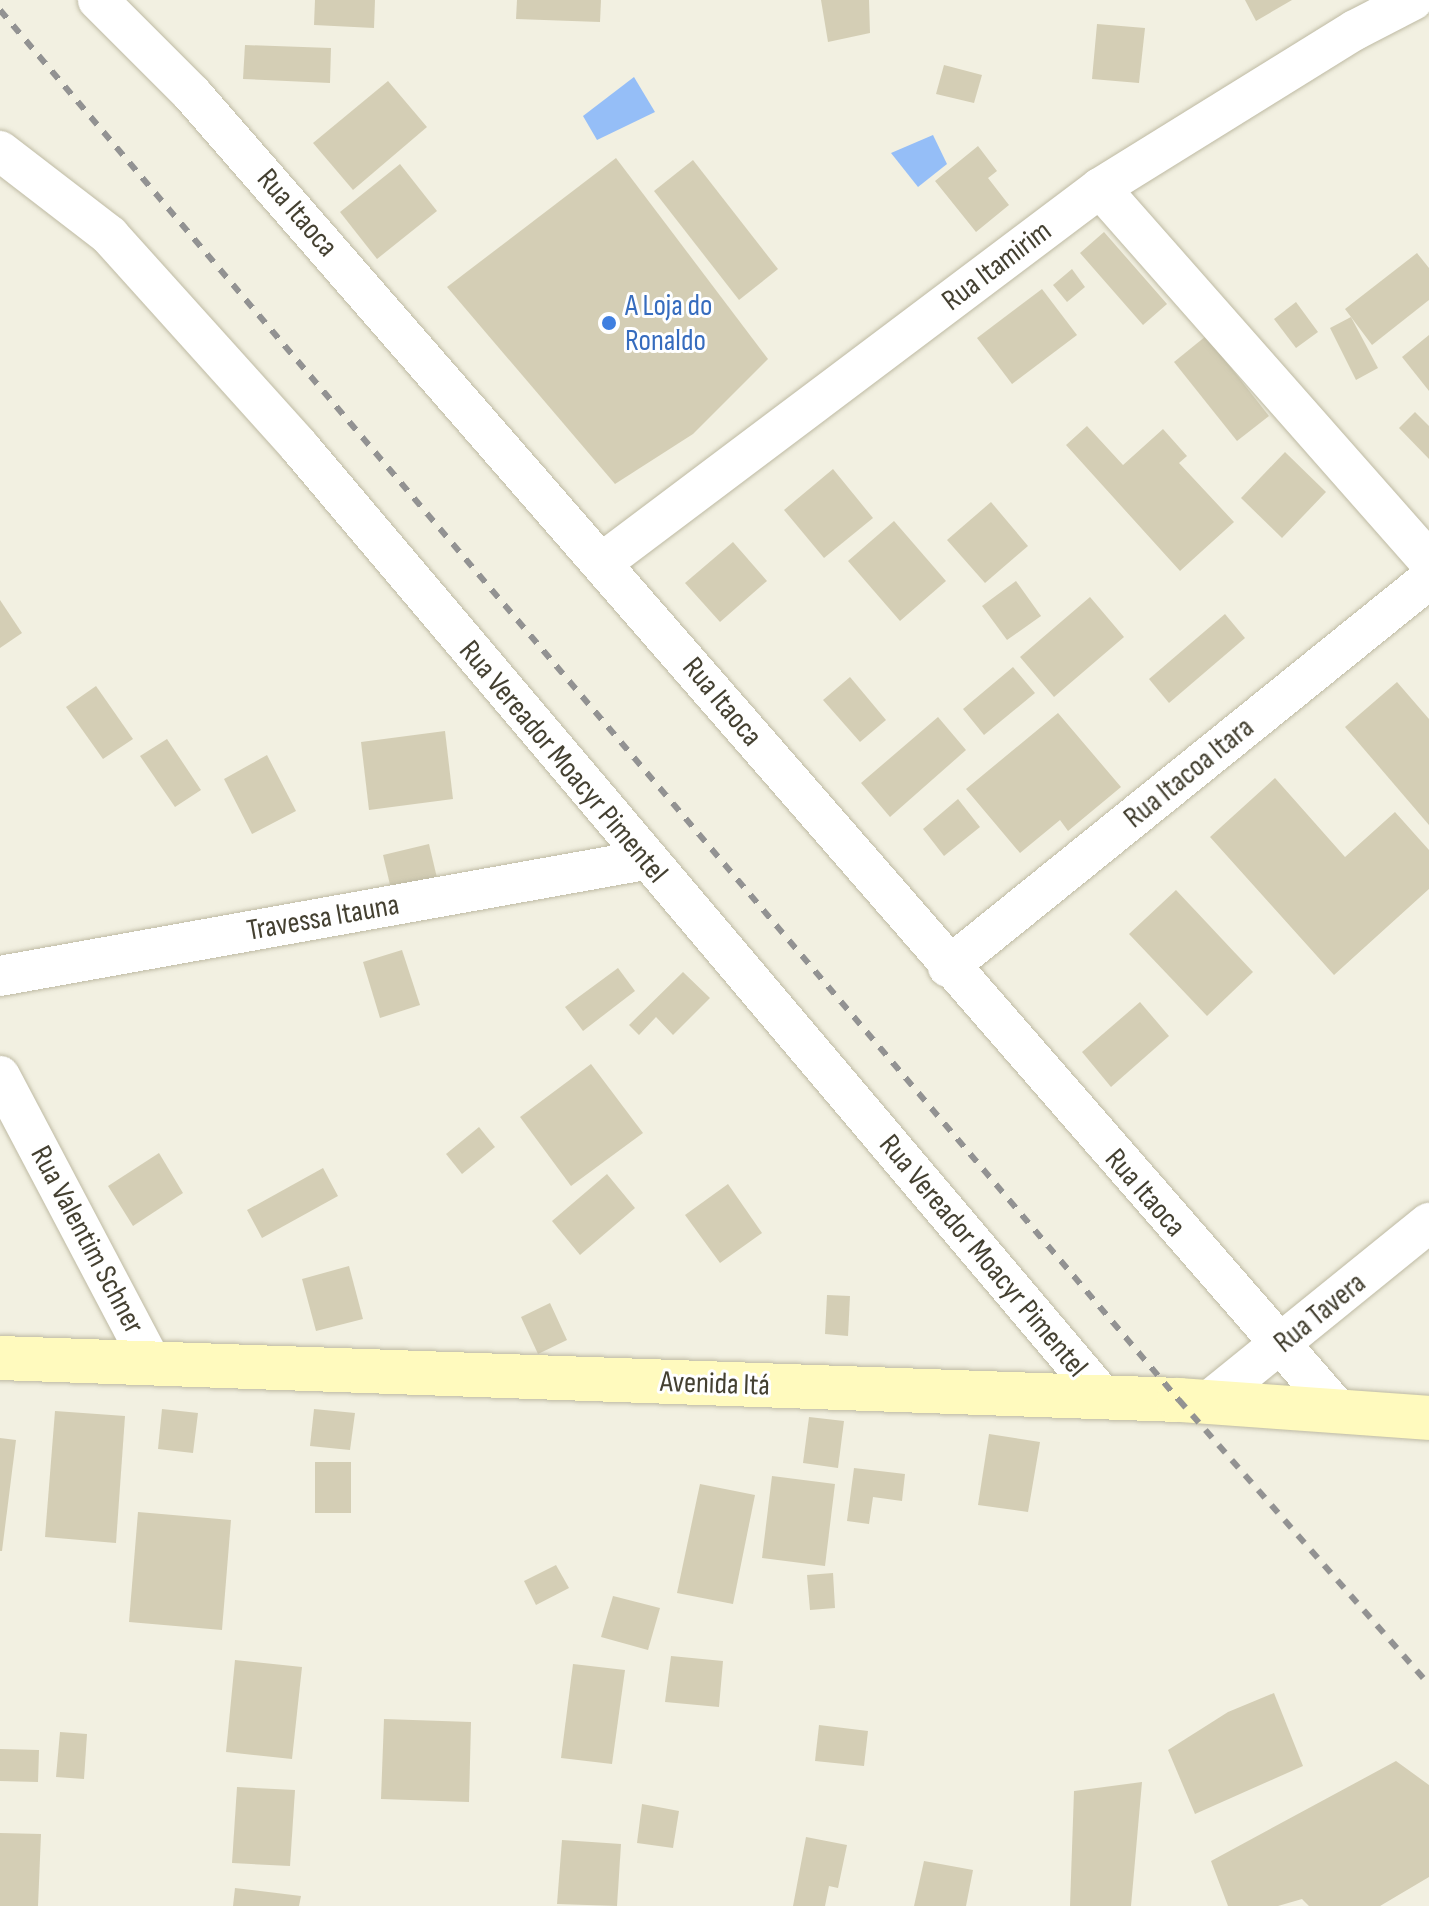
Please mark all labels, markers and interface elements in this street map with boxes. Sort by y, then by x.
street label: Rua Itaoca [249,162,345,264]
street label: Rua Itamirim [935,213,1059,319]
place label: A Loja do Ronaldo [625,288,712,358]
marker: A Loja do Ronaldo [600,314,618,332]
street label: Rua Vereador Moacyr Pimentel [451,634,675,890]
street label: Rua Itaoca [674,650,770,754]
street label: Rua Itacoa Itara [1117,710,1261,836]
street label: Travessa Itauna [244,887,402,949]
street label: Rua Vereador Moacyr Pimentel [871,1128,1095,1384]
street label: Rua Valentim Schner [22,1140,152,1340]
street label: Rua Itaoca [1097,1142,1193,1244]
street label: Rua Tavera [1267,1265,1373,1361]
street label: Avenida Itá [660,1364,770,1404]

